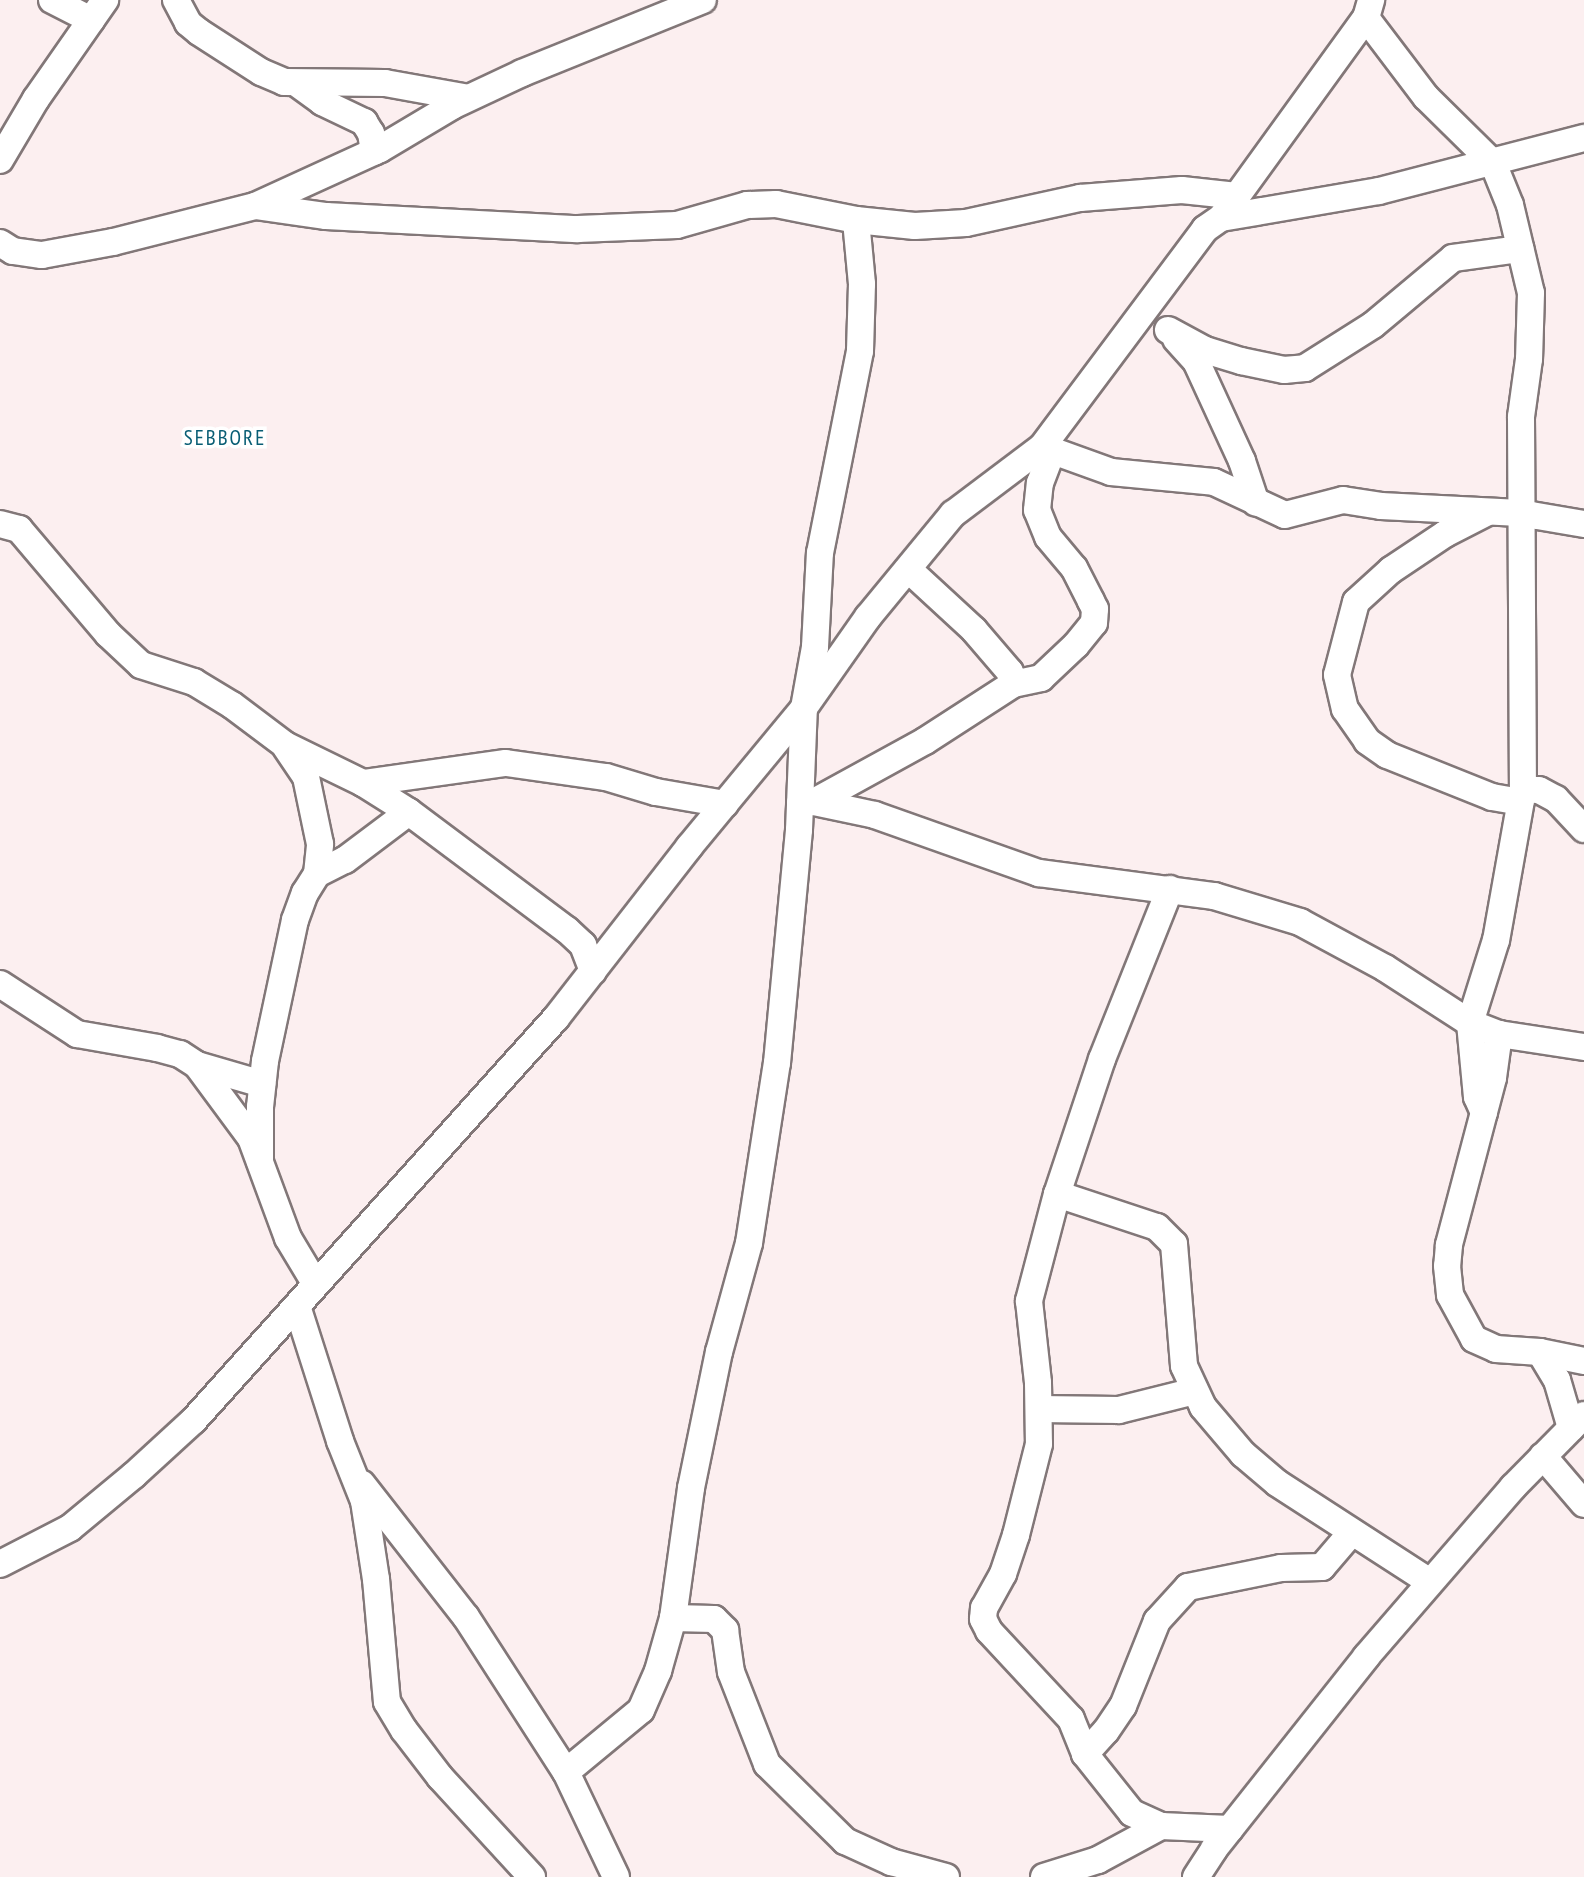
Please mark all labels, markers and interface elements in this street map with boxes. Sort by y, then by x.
district label: SEBBORE [185,425,265,451]

